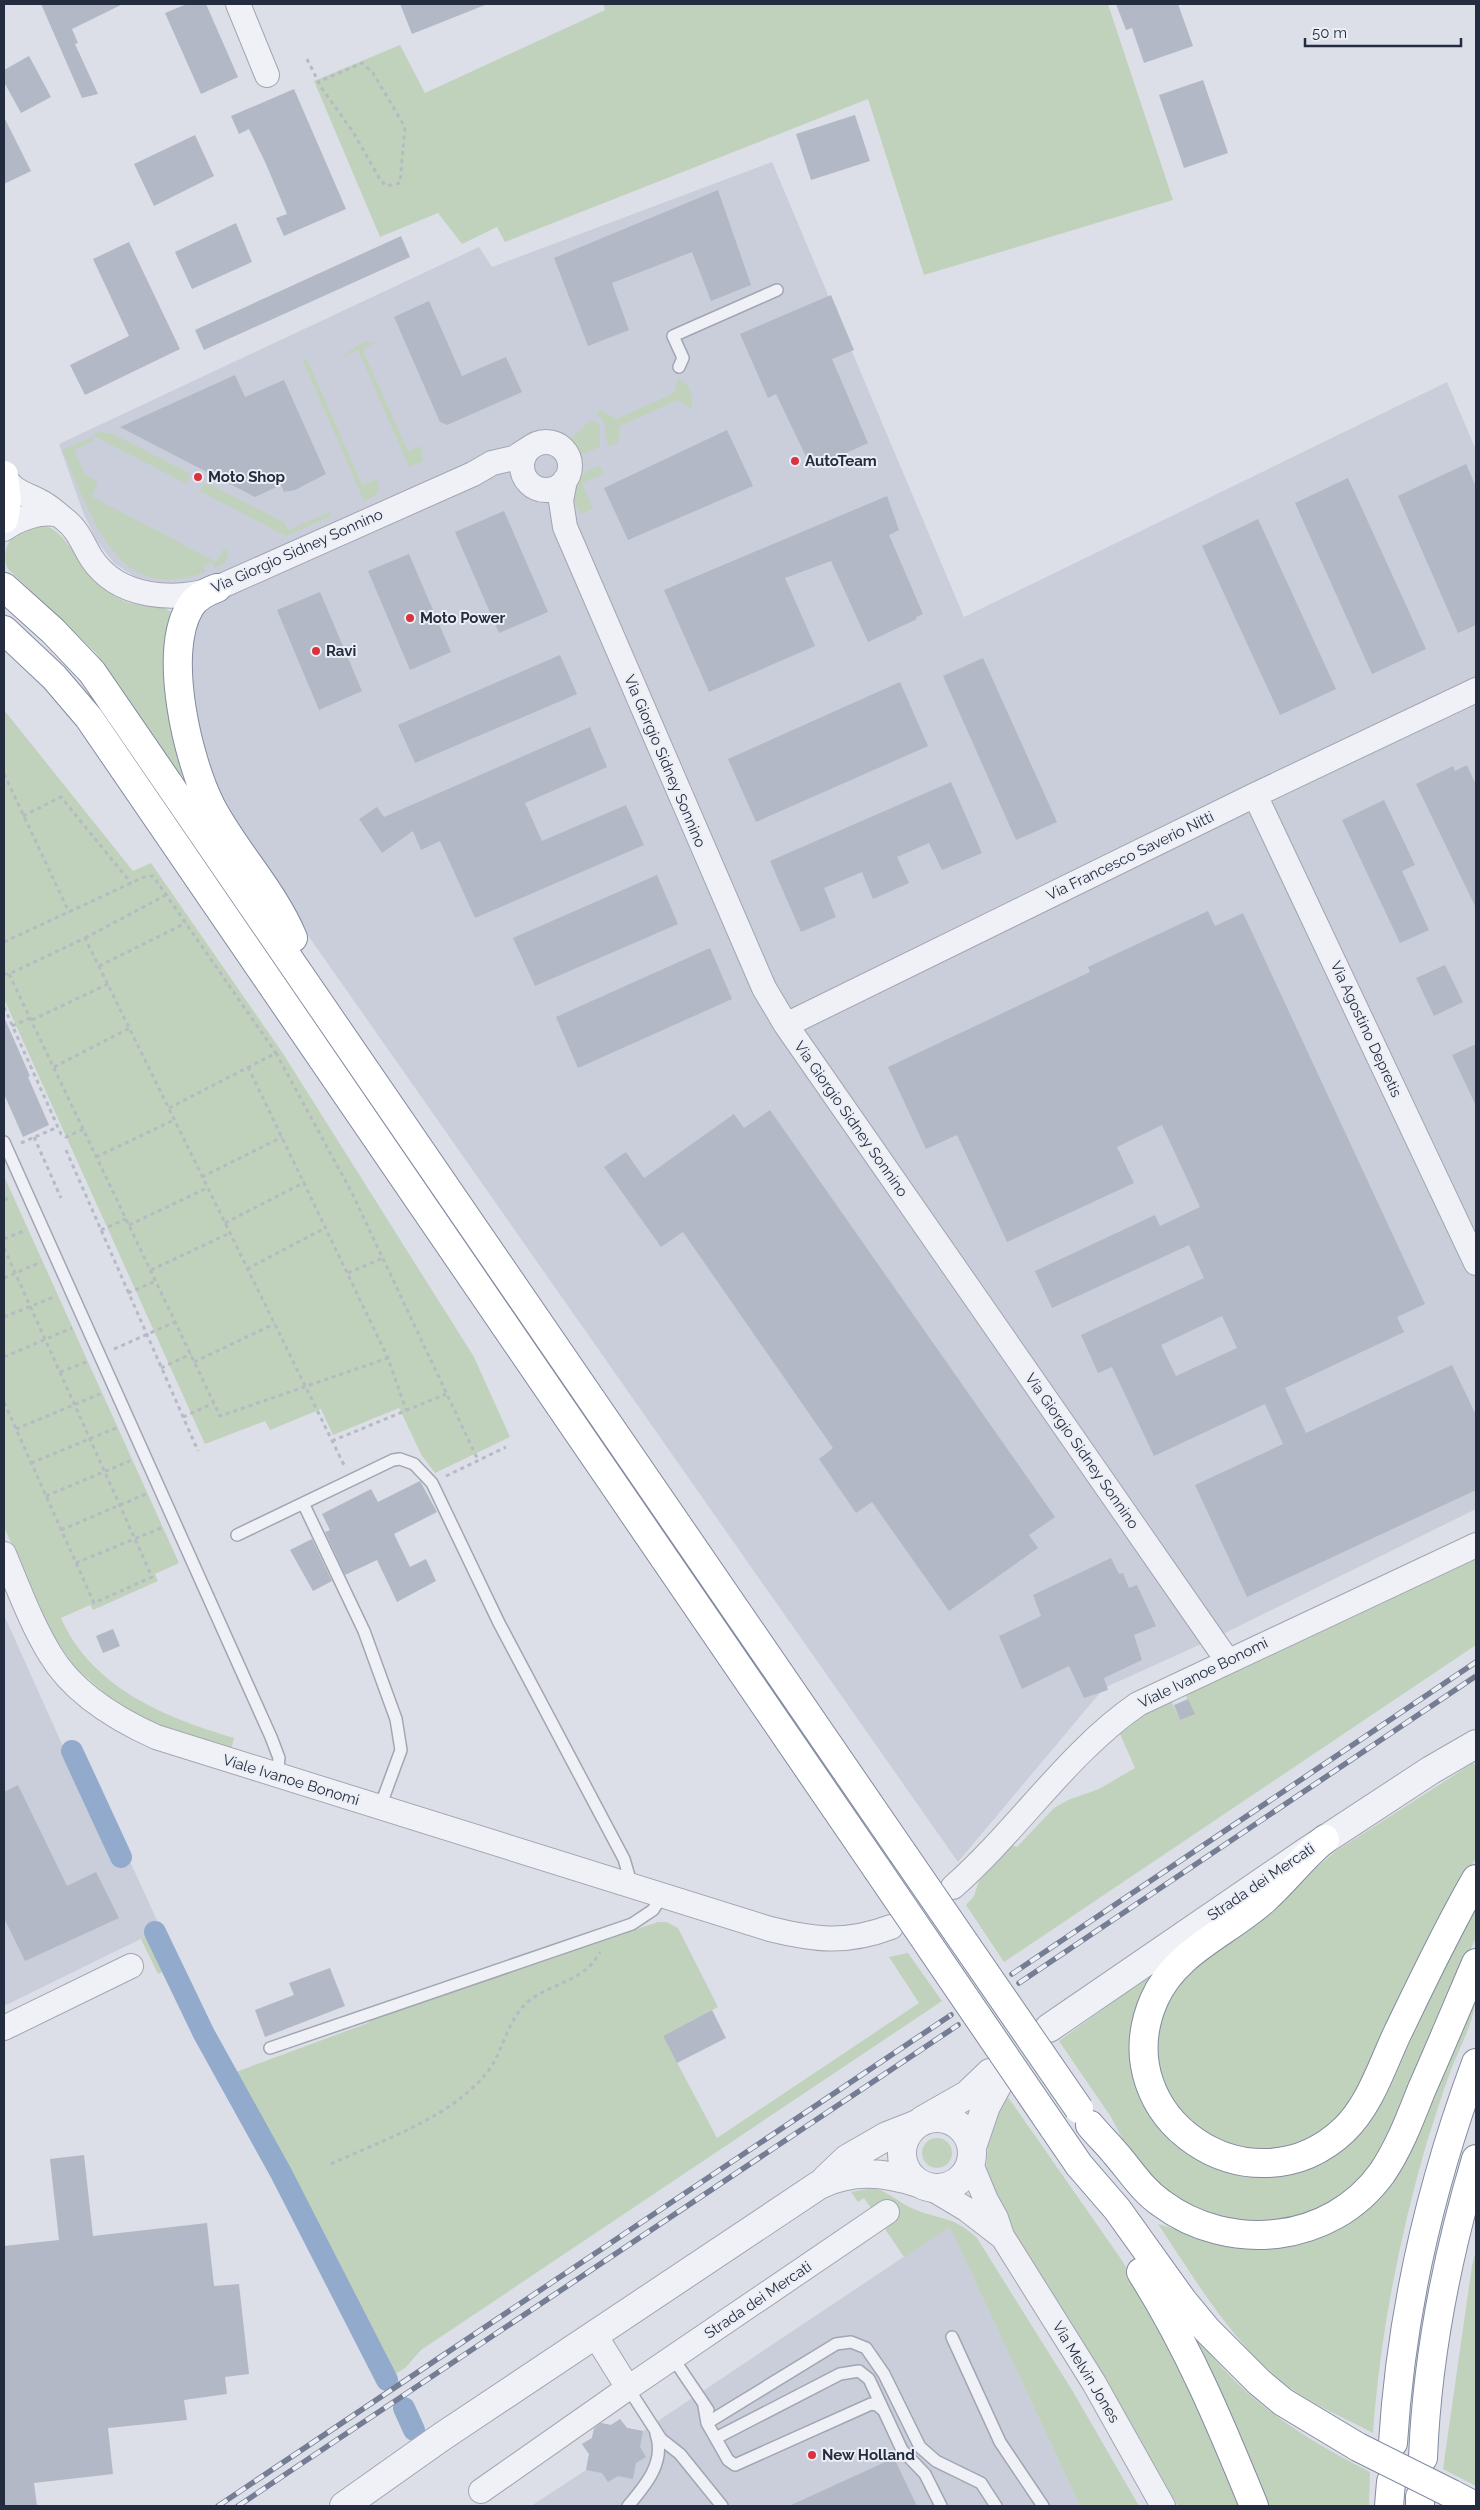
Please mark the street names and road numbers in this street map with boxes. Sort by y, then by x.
street label: Via Giorgio Sidney Sonnino [208,505,386,597]
street label: Via Giorgio Sidney Sonnino [620,672,710,850]
street label: Via Francesco Saverio Nitti [1043,808,1217,904]
street label: Via Agostino Depretis [1327,958,1405,1100]
street label: Via Giorgio Sidney Sonnino [790,1038,912,1200]
street label: Via Giorgio Sidney Sonnino [1021,1370,1143,1532]
street label: Viale Ivanoe Bonomi [1135,1634,1271,1712]
street label: Viale Ivanoe Bonomi [220,1751,362,1809]
street label: Strada dei Mercati [1204,1839,1318,1925]
street label: Strada dei Mercati [701,2257,815,2343]
street label: Via Melvin Jones [1049,2318,1123,2426]

